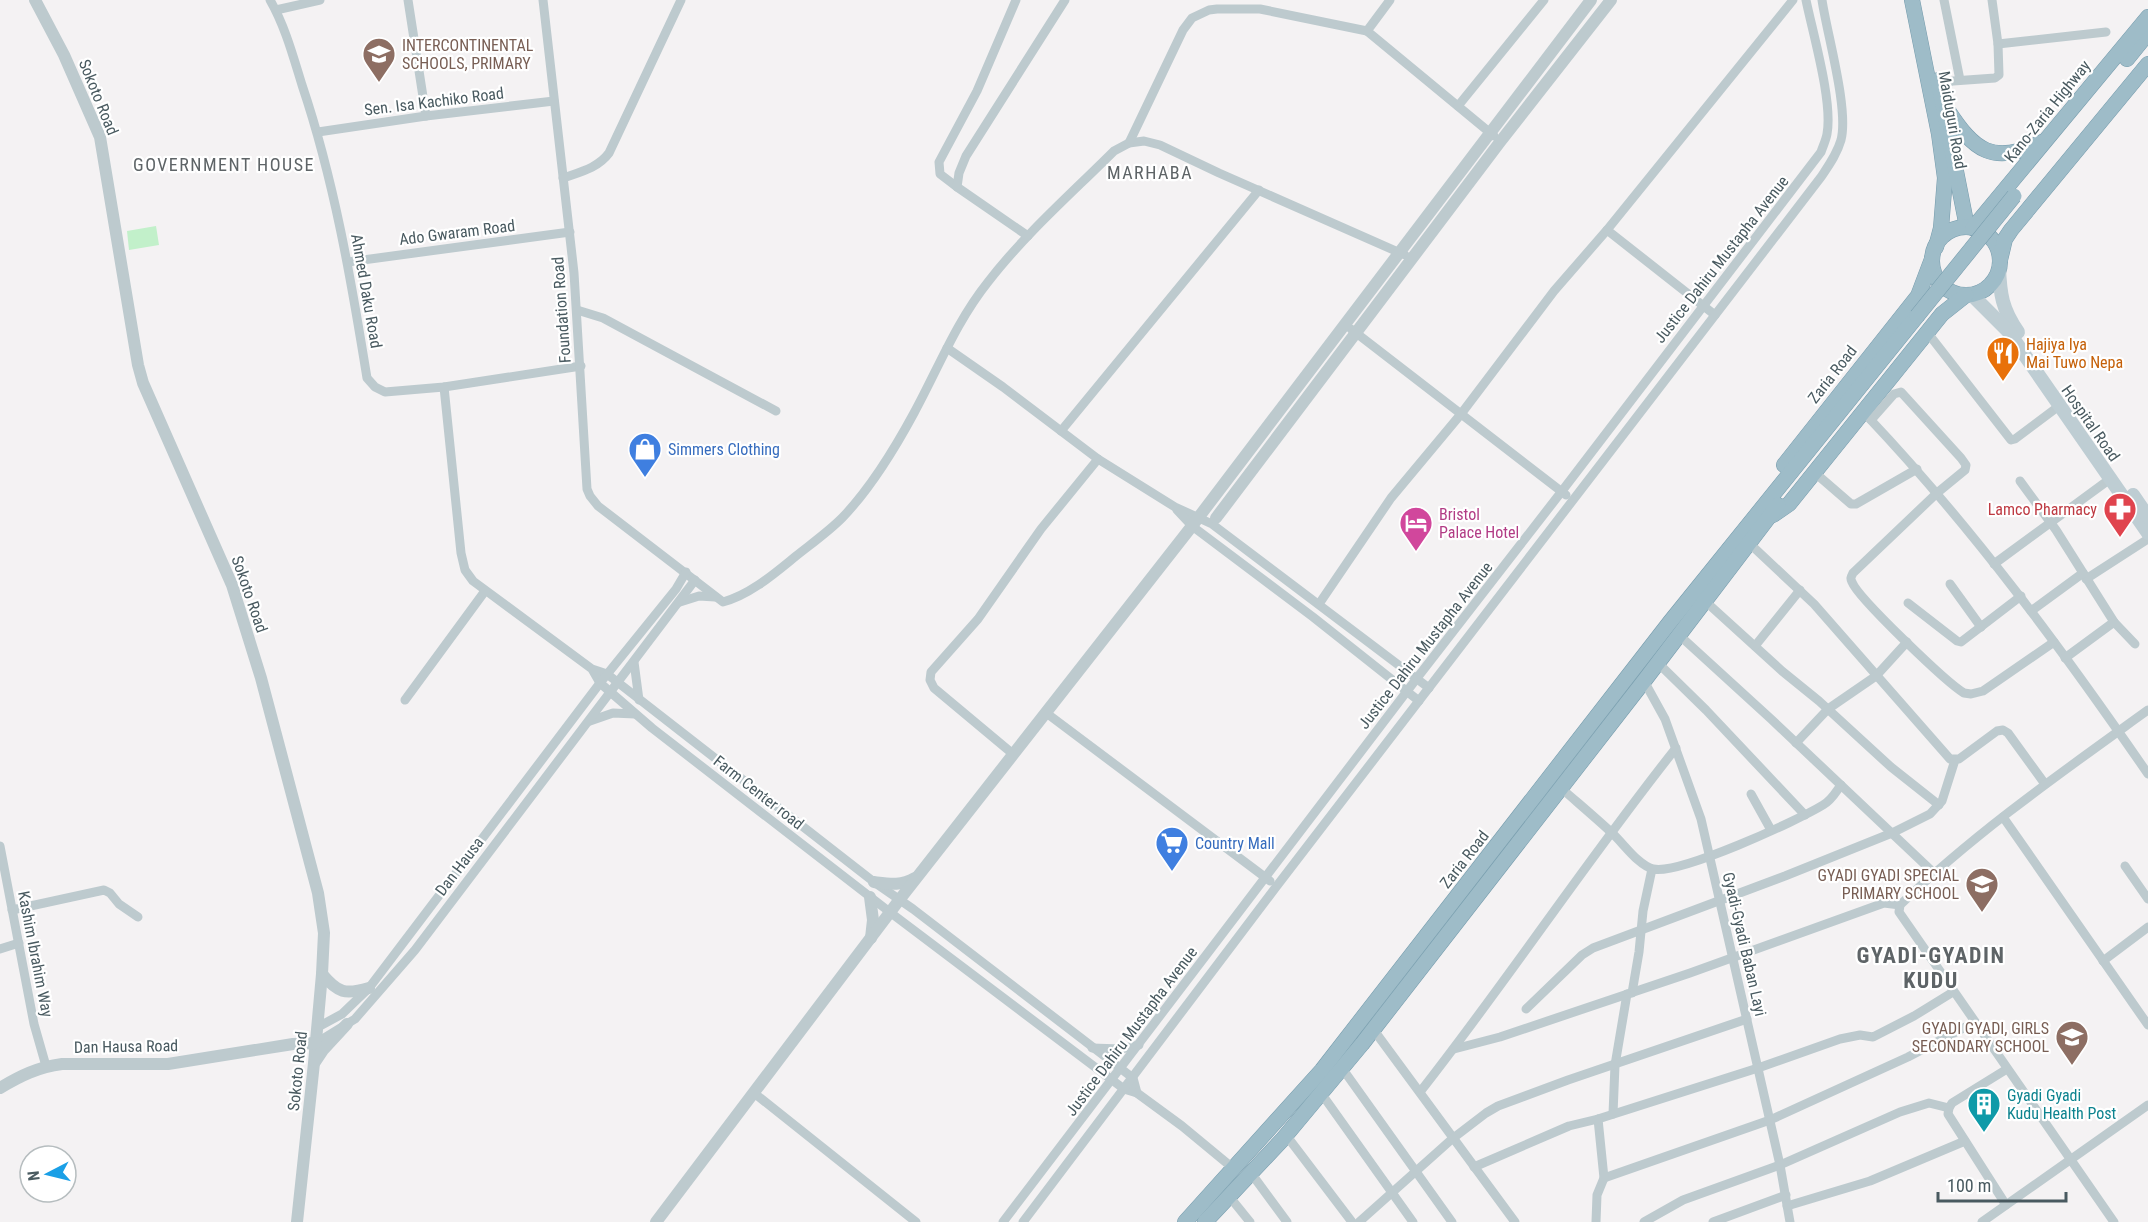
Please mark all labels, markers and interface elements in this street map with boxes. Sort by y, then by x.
school or university icon: INTERCONTINENTAL SCHOOLS, PRIMARY [361,36,397,83]
place label: INTERCONTINENTAL SCHOOLS, PRIMARY [402,36,534,73]
street label: Kano-Zaria Highway [2000,56,2095,166]
street label: Sokoto Road [75,57,122,138]
street label: Maiduguri Road [1935,70,1970,171]
street label: Sen. Isa Kachiko Road [363,84,505,119]
district label: GOVERNMENT HOUSE [133,154,315,175]
district label: MARHABA [1107,162,1193,183]
street label: Justice Dahiru Mustapha Avenue [1650,172,1793,347]
street label: Ado Gwaram Road [398,216,516,249]
street label: Ahmed Daku Road [347,232,386,350]
street label: Foundation Road [548,256,575,364]
restaurant icon: Hajiya Iya Mai Tuwo Nepa [1985,335,2021,382]
place label: Hajiya Iya Mai Tuwo Nepa [2026,335,2123,372]
street label: Zaria Road [1804,342,1861,407]
street label: Hospital Road [2057,382,2124,465]
shop icon: Simmers Clothing [627,431,663,478]
place label: Simmers Clothing [668,440,780,459]
pharmacy icon: Lamco Pharmacy [2102,491,2138,538]
place label: Lamco Pharmacy [1988,500,2097,519]
hotel icon: Bristol Palace Hotel [1398,505,1434,552]
place label: Bristol Palace Hotel [1439,505,1519,542]
street label: Sokoto Road [228,553,272,635]
street label: Justice Dahiru Mustapha Avenue [1354,558,1497,733]
street label: Farm Center road [710,751,808,833]
supermarket icon: Country Mall [1154,825,1190,872]
street label: Zaria Road [1436,827,1493,892]
street label: Dan Hausa [431,833,488,899]
place label: Country Mall [1195,834,1275,853]
place label: GYADI GYADI SPECIAL PRIMARY SCHOOL [1818,866,1959,903]
school or university icon: GYADI GYADI SPECIAL PRIMARY SCHOOL [1964,866,2000,913]
street label: Gyadi-Gyadi Baban Layi [1719,870,1770,1018]
street label: Kashim Ibrahim Way [14,889,57,1019]
street label: Justice Dahiru Mustapha Avenue [1062,943,1201,1120]
district label: GYADI-GYADIN KUDU [1857,943,2005,993]
place label: GYADI GYADI, GIRLS SECONDARY SCHOOL [1912,1019,2049,1056]
school or university icon: GYADI GYADI, GIRLS SECONDARY SCHOOL [2054,1019,2090,1066]
street label: Sokoto Road [284,1030,311,1112]
street label: Dan Hausa Road [74,1036,178,1057]
building icon: Gyadi Gyadi Kudu Health Post [1966,1086,2002,1133]
place label: Gyadi Gyadi Kudu Health Post [2007,1086,2117,1123]
north arrow [18,1144,78,1204]
scale bar [1938,1165,2066,1203]
text: N [24,1170,44,1182]
text: 100 m [1947,1175,1991,1196]

